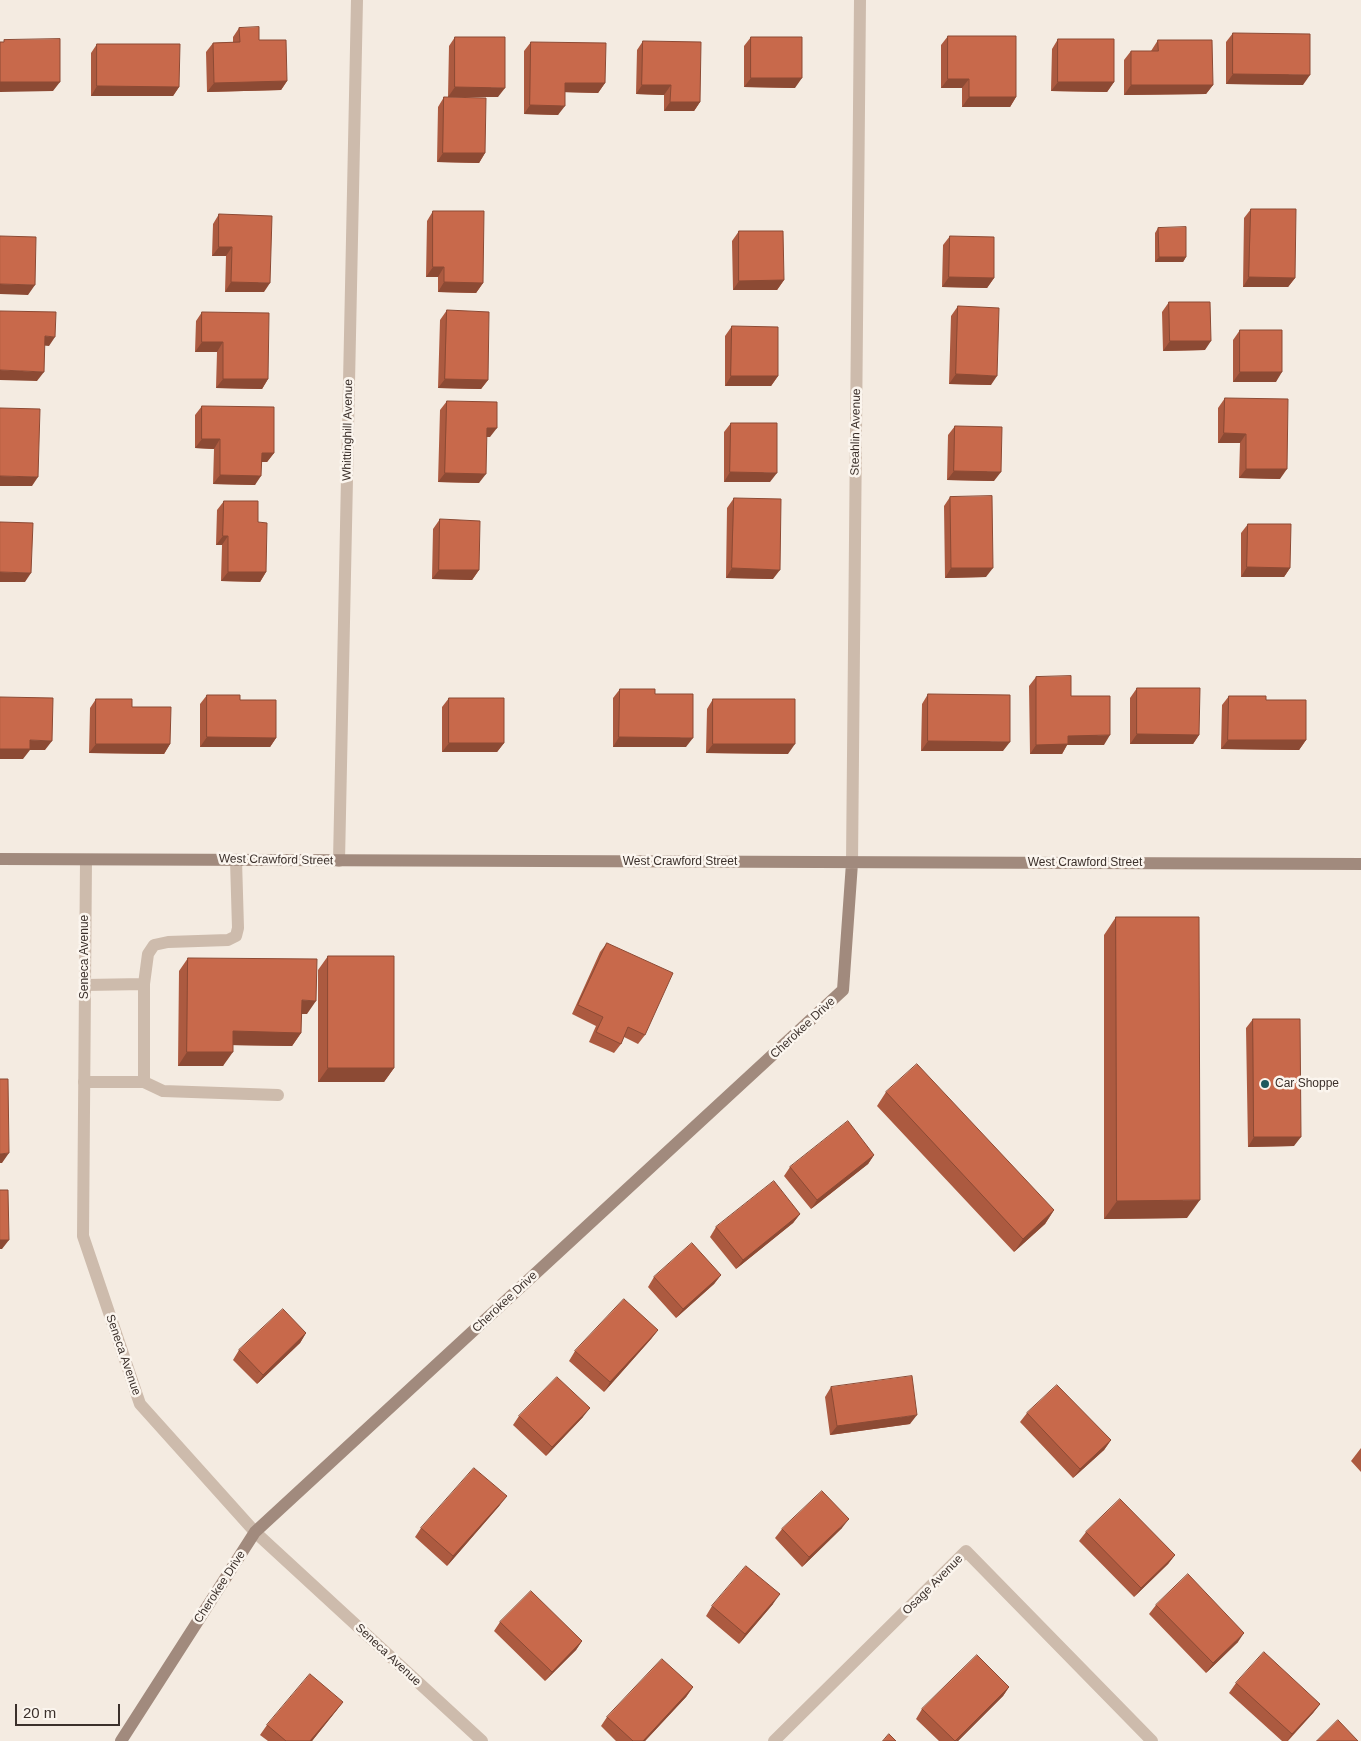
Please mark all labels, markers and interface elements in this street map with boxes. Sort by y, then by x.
street label: Whittinghill Avenue [340,379,356,481]
street label: Steahlin Avenue [848,388,864,476]
street label: West Crawford Street [219,852,333,868]
street label: West Crawford Street [623,855,737,869]
street label: West Crawford Street [1028,856,1142,870]
street label: Seneca Avenue [78,915,92,999]
street label: Cherokee Drive [768,994,838,1062]
place label: Car Shoppe [1275,1077,1339,1091]
marker: Car Shoppe [1259,1078,1271,1090]
street label: Cherokee Drive [470,1268,540,1336]
street label: Seneca Avenue [102,1313,144,1397]
street label: Cherokee Drive [191,1548,249,1626]
street label: Osage Avenue [900,1552,966,1618]
street label: Seneca Avenue [352,1621,424,1689]
scale bar [18,1694,122,1726]
text: 20 m [23,1704,56,1721]

